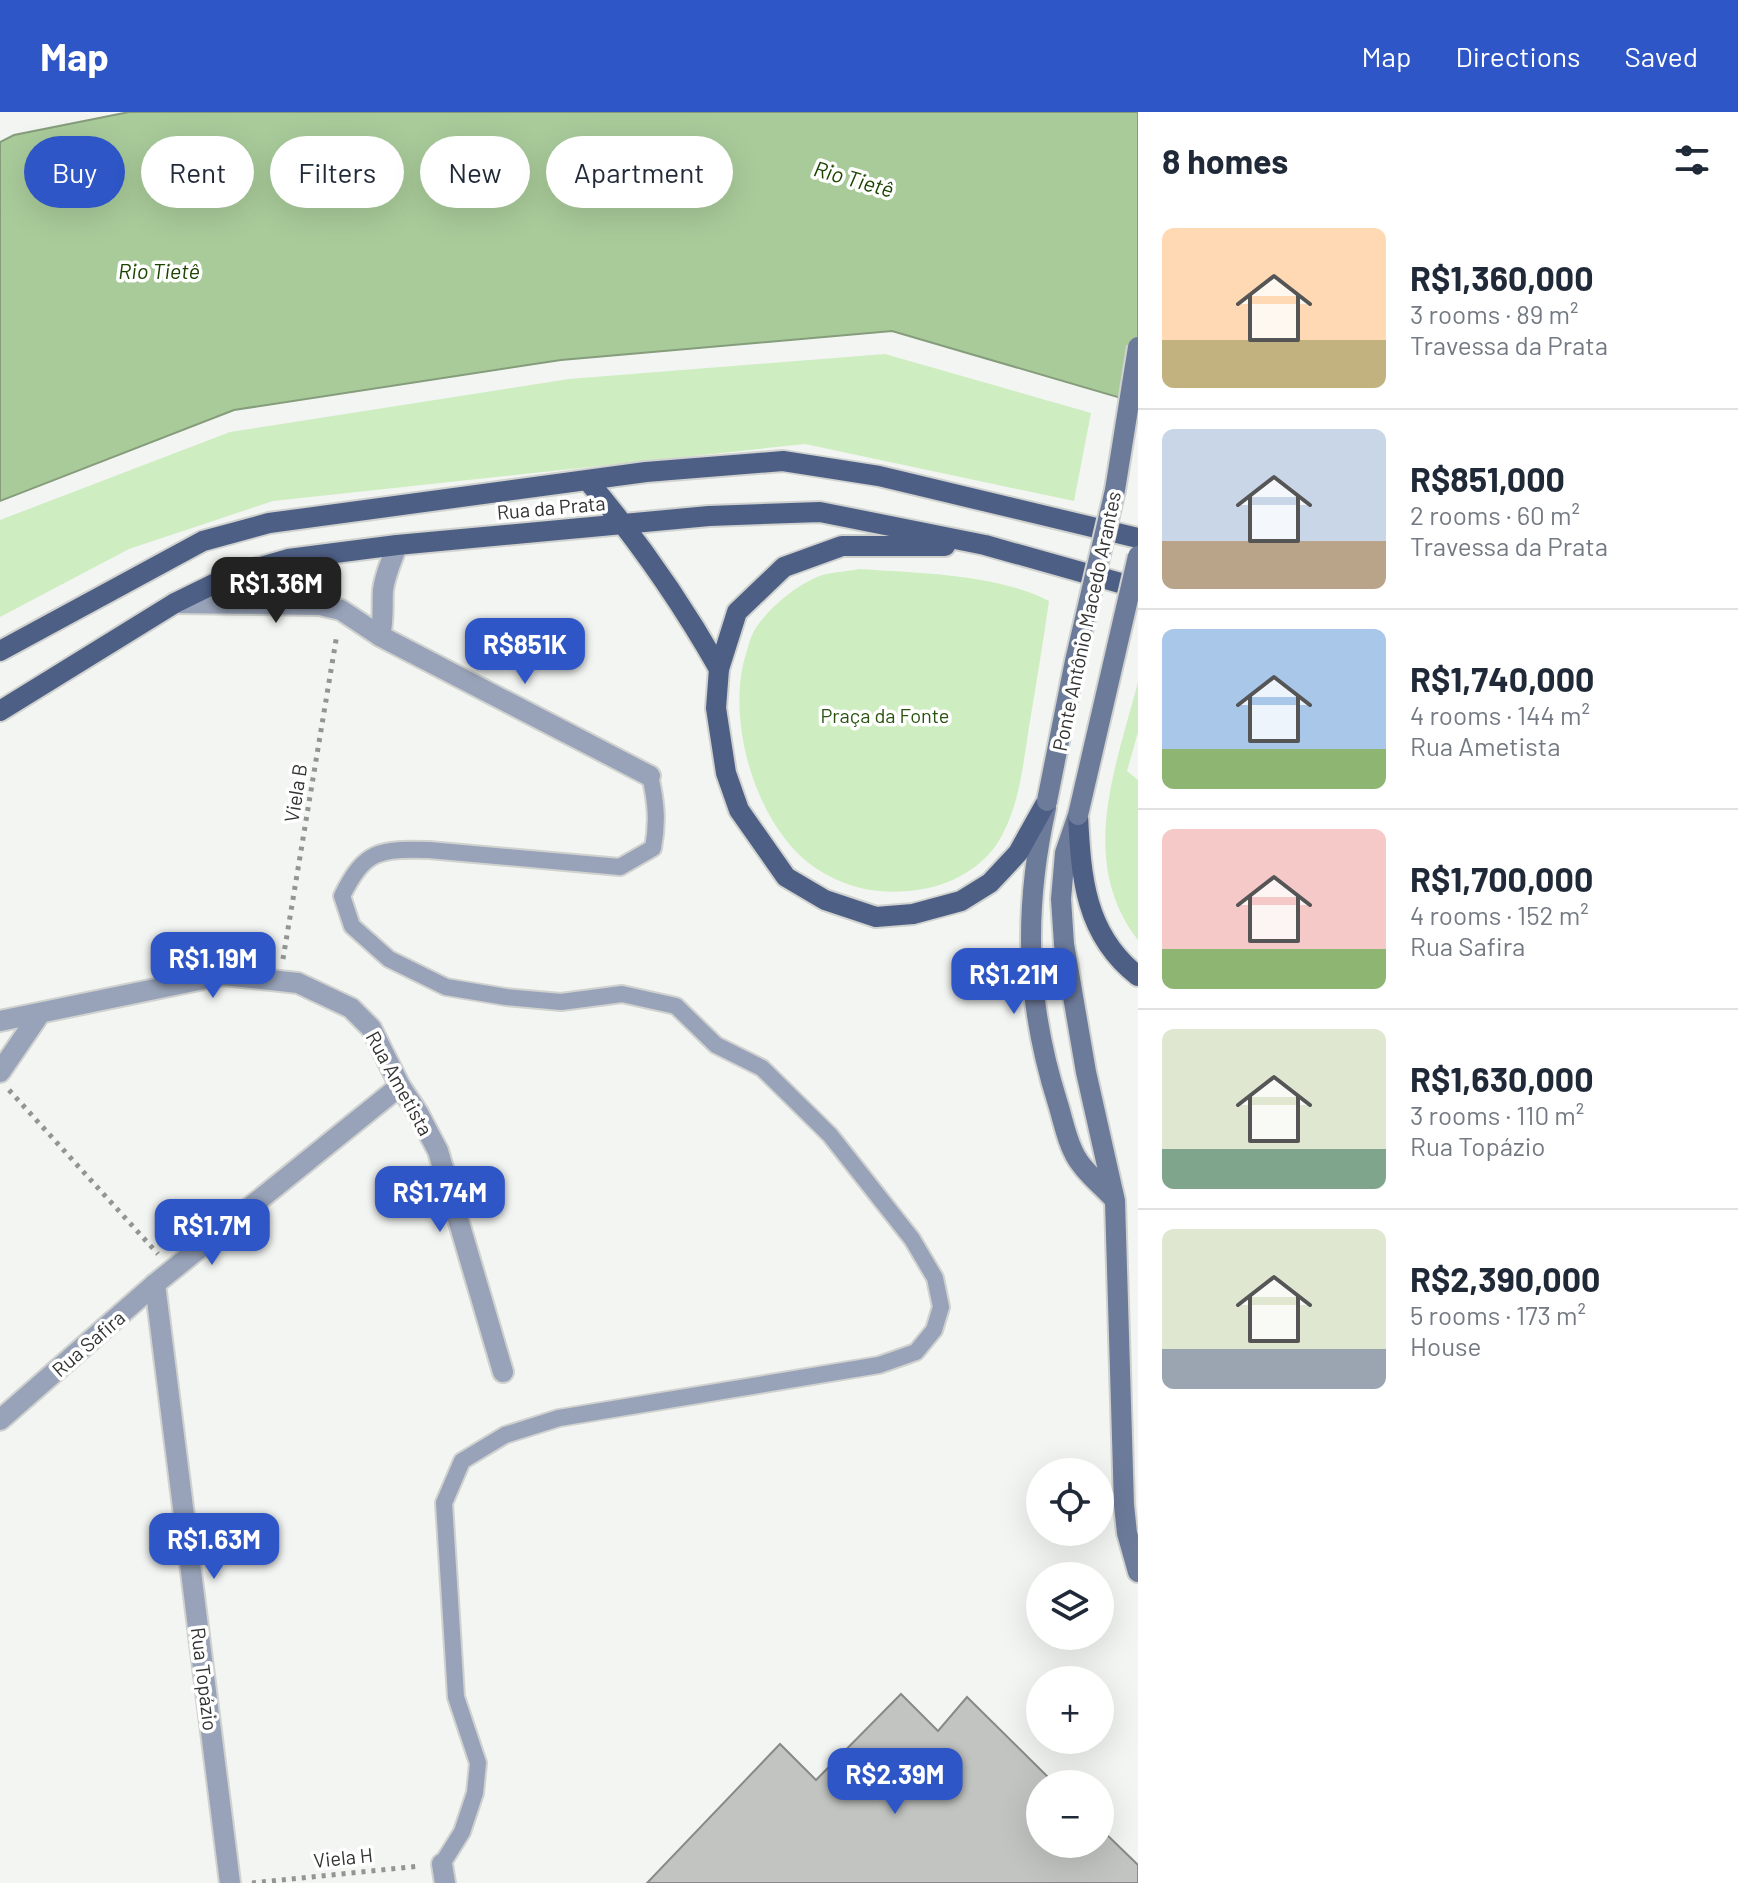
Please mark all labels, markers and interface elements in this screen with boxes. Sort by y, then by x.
text: Map [40,33,109,79]
text: Map [1362,39,1411,73]
text: Directions [1455,39,1581,73]
text: Saved [1625,39,1698,73]
chip: Buy [24,136,125,208]
chip: Rent [141,136,254,208]
chip: Filters [270,136,404,208]
chip: New [420,136,530,208]
chip: Apartment [546,136,733,208]
icon: filters [1670,138,1714,182]
text: 8 homes [1162,140,1288,181]
water label: Rio Tietê [811,154,897,202]
water label: Rio Tietê [118,257,200,283]
text: R$1,360,000 [1410,257,1594,298]
icon: home [1226,260,1322,356]
text: 3 rooms · 89 m² [1410,298,1578,329]
text: Travessa da Prata [1410,329,1608,360]
text: R$851,000 [1410,458,1565,499]
icon: home [1226,461,1322,557]
street label: Ponte Antônio Macedo Arantes [1047,489,1125,753]
street label: Rua da Prata [496,490,606,524]
text: 2 rooms · 60 m² [1410,499,1580,530]
text: Travessa da Prata [1410,530,1608,561]
pin: R$1.36M [202,557,350,625]
text: R$1.36M [229,567,323,598]
pin: R$851K [460,618,590,686]
text: R$851K [483,628,567,659]
text: R$1,740,000 [1410,658,1594,699]
icon: home [1226,661,1322,757]
text: 4 rooms · 144 m² [1410,699,1590,730]
park label: Praça da Fonte [821,703,949,727]
text: Rua Ametista [1410,730,1560,761]
street label: Viela B [279,762,311,824]
text: R$1,700,000 [1410,858,1593,899]
icon: home [1226,861,1322,957]
text: 4 rooms · 152 m² [1410,899,1589,930]
text: Rua Safira [1410,930,1525,961]
pin: R$1.19M [139,932,287,1000]
text: R$1.19M [169,942,257,973]
pin: R$1.21M [940,948,1088,1016]
text: R$1.21M [969,958,1059,989]
street label: Rua Ametista [361,1027,439,1139]
text: R$1,630,000 [1410,1058,1594,1099]
icon: home [1226,1061,1322,1157]
text: 3 rooms · 110 m² [1410,1099,1584,1130]
text: Rua Topázio [1410,1130,1545,1161]
pin: R$1.74M [366,1166,514,1234]
text: R$1.74M [393,1176,487,1207]
pin: R$1.7M [147,1199,277,1267]
text: R$1.7M [173,1209,251,1240]
text: R$2,390,000 [1410,1258,1600,1299]
icon: home [1226,1261,1322,1357]
text: 5 rooms · 173 m² [1410,1299,1586,1330]
street label: Rua Safira [47,1305,129,1381]
text: House [1410,1330,1481,1361]
map controls [1026,1458,1114,1858]
button: locate [1026,1458,1114,1546]
pin: R$1.63M [140,1513,288,1581]
text: R$1.63M [167,1523,261,1554]
button: layers [1026,1562,1114,1650]
street label: Rua Topázio [187,1626,223,1732]
button: + [1026,1666,1114,1754]
pin: R$2.39M [821,1748,969,1816]
text: R$2.39M [846,1758,944,1789]
button: − [1026,1770,1114,1858]
street label: Viela H [312,1842,374,1872]

